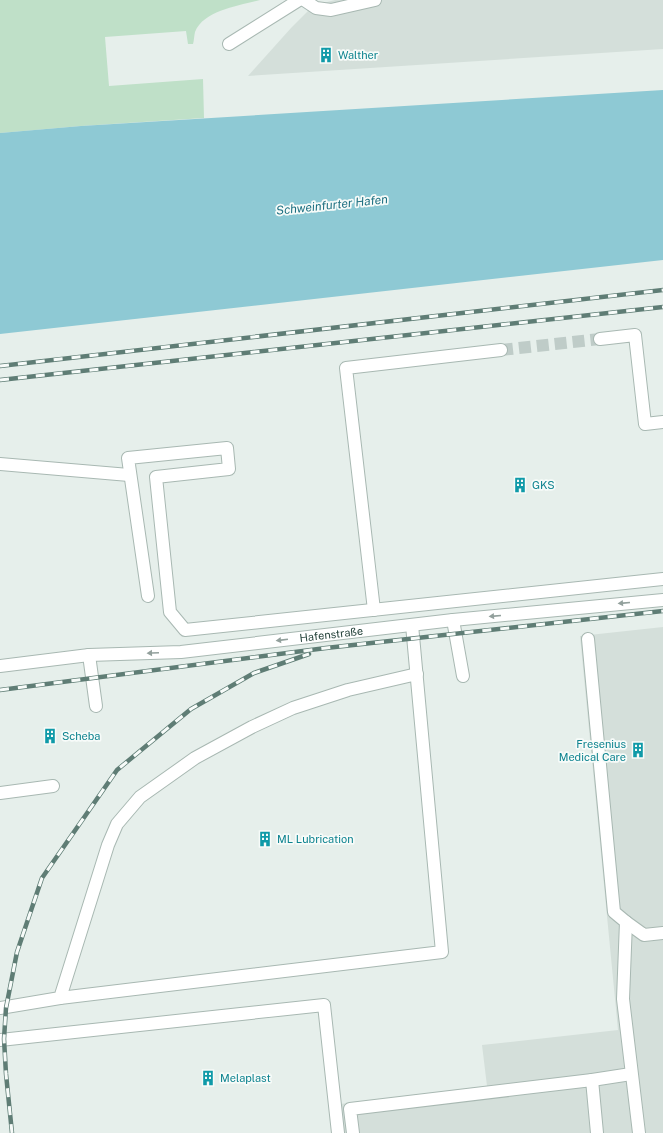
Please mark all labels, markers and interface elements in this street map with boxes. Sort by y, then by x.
building icon: Walther [317,46,335,64]
place label: Walther [338,49,378,61]
water label: Schweinfurter Hafen [275,192,389,218]
building icon: GKS [511,476,529,494]
place label: GKS [532,479,555,491]
one-way arrow [618,600,630,607]
one-way arrow [489,612,501,619]
street label: Hafenstraße [299,625,364,644]
one-way arrow [276,637,288,643]
one-way arrow [146,650,159,656]
building icon: Scheba [41,727,59,745]
place label: Scheba [62,730,100,742]
place label: Fresenius Medical Care [559,738,626,763]
building icon: Fresenius Medical Care [629,741,647,759]
building icon: ML Lubrication [256,830,274,848]
place label: ML Lubrication [277,833,354,845]
building icon: Melaplast [199,1069,217,1087]
place label: Melaplast [220,1072,271,1084]

